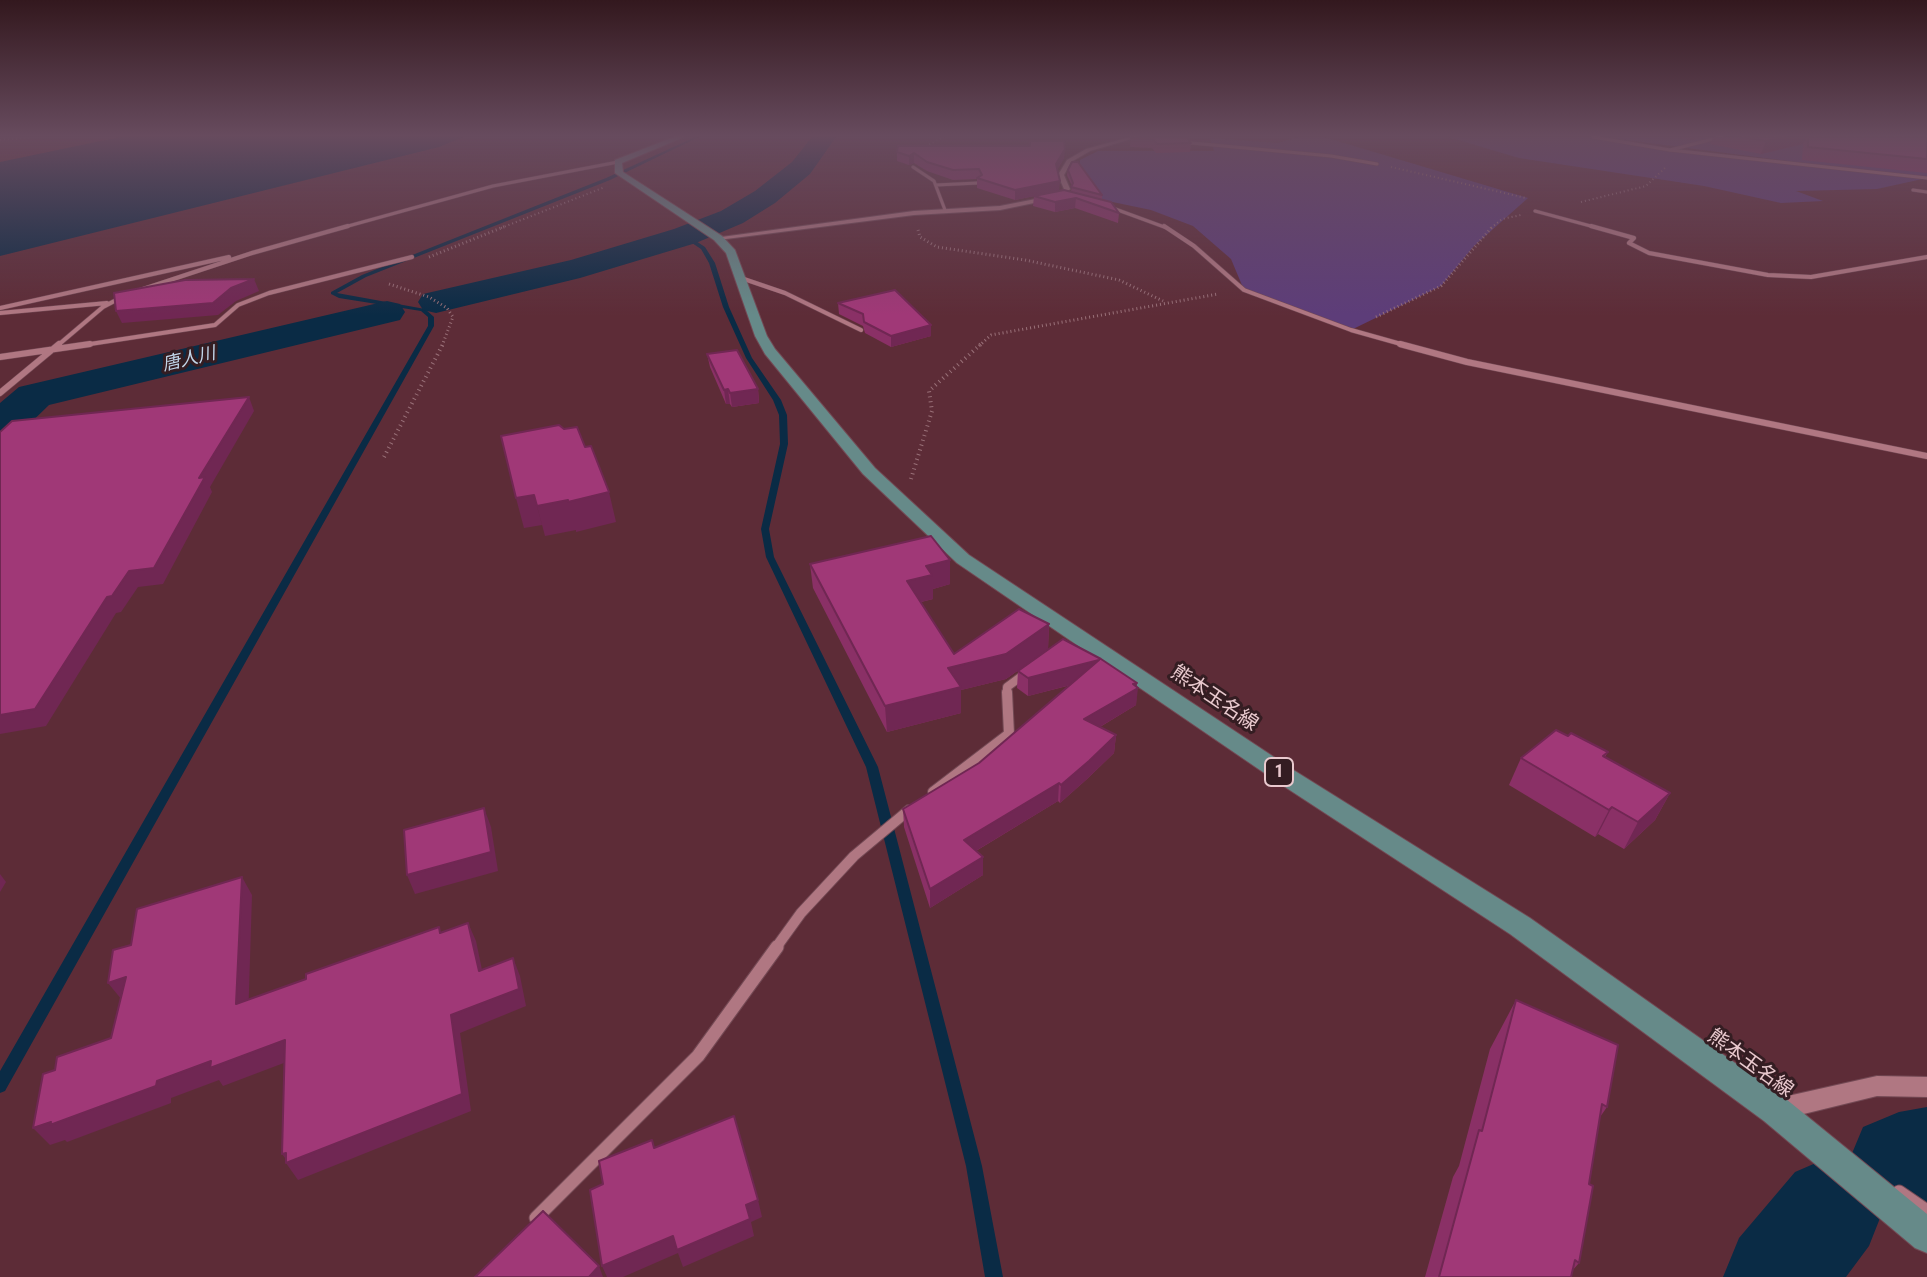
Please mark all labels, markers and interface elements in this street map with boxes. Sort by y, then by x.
water label: 唐人川 [160,343,218,377]
street label: 熊本玉名線 [1166,661,1262,737]
road number: 1 [1265,758,1293,786]
street label: 熊本玉名線 [1702,1025,1798,1103]

